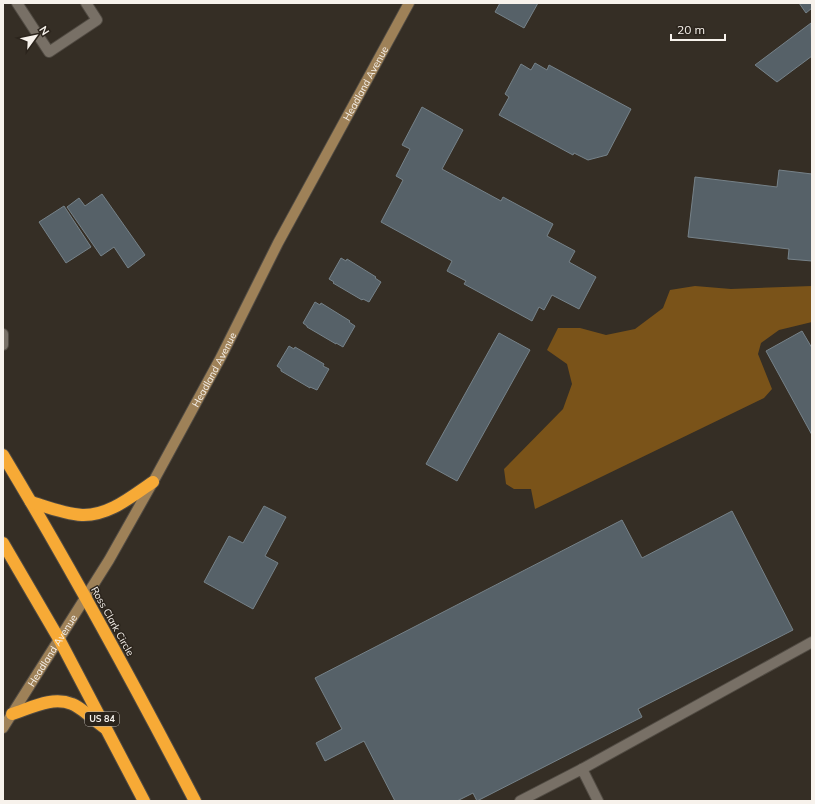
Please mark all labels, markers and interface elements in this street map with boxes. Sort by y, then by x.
north arrow [16,16,56,56]
scale bar [671,16,725,42]
text: 20 m [677,22,705,37]
text: N [36,23,53,38]
street label: Headland Avenue [340,44,391,123]
street label: Headland Avenue [189,330,239,410]
street label: Ross Clark Circle [88,584,137,658]
street label: Headland Avenue [25,612,80,689]
road number: US 84 [85,712,119,726]

